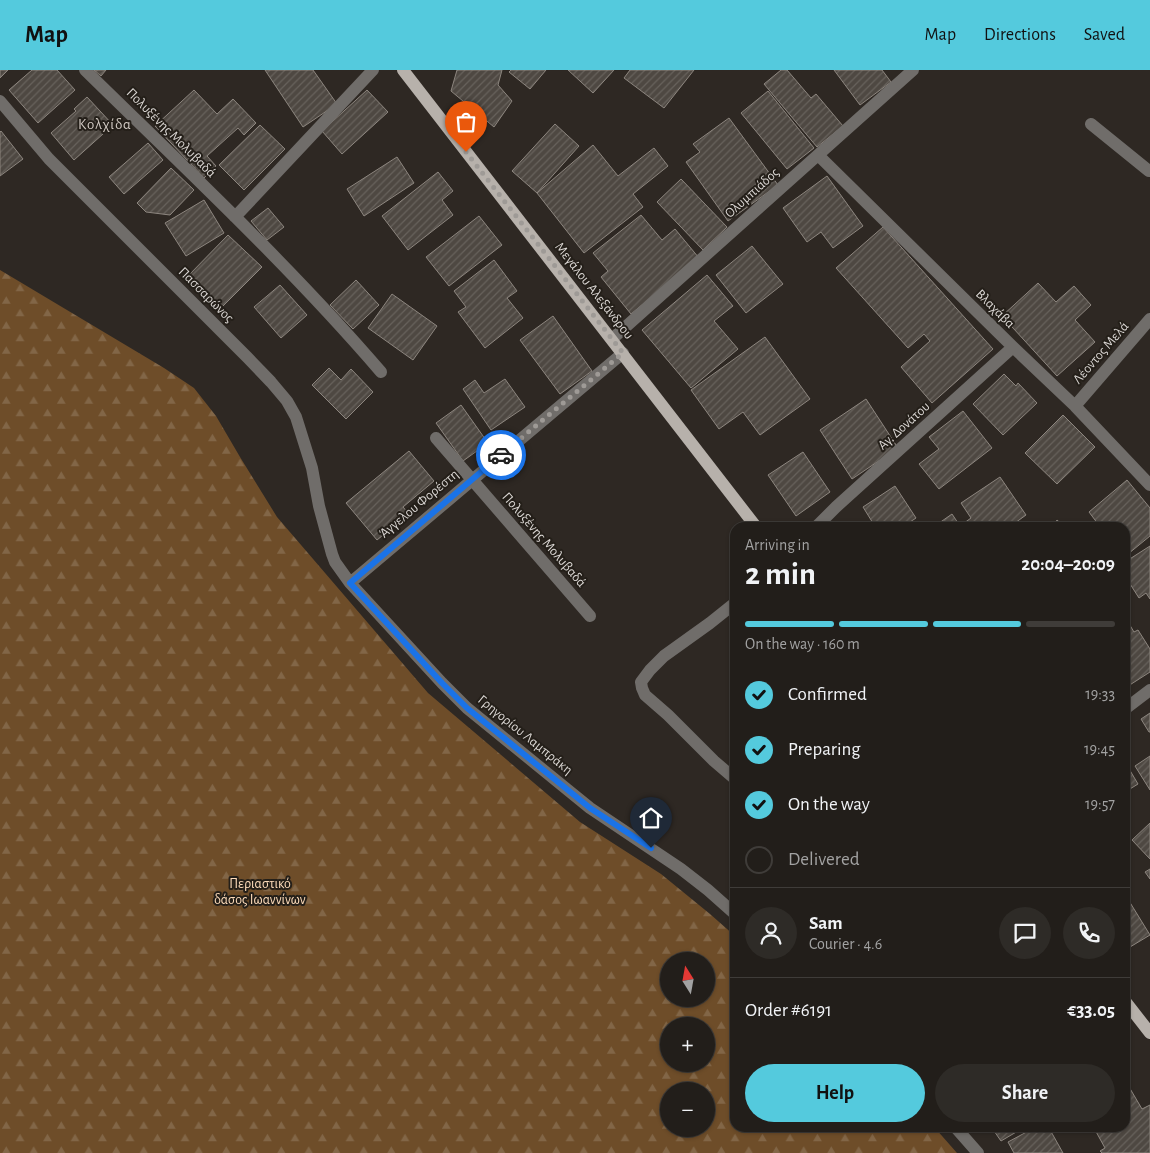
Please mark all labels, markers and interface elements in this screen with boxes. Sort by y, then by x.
text: Map [25,23,68,47]
text: Map [925,26,956,44]
text: Directions [984,26,1056,44]
text: Saved [1084,26,1125,44]
street label: Πολυξένης Μολυβαδά [124,86,218,180]
pin [445,101,487,152]
icon: bag [452,108,480,136]
district label: Κολχίδα [78,117,132,132]
street label: Ολυμπιάδος [722,165,782,221]
street label: Μεγάλου Αλεξάνδρου [552,240,636,342]
street label: Πασσαρώνος [176,265,237,326]
street label: Βλαχάβα [973,287,1017,331]
street label: Λέοντος Μελά [1070,319,1132,387]
street label: Αγ. Δονάτου [875,399,933,453]
courier [476,430,526,480]
icon: car [487,441,515,469]
street label: Άγγελου Φορέστη [377,467,461,541]
street label: Πολυξένης Μολυβαδά [499,490,589,590]
text: Arriving in [745,537,810,553]
text: 20:04–20:09 [1021,555,1115,574]
text: 2 min [745,558,816,590]
text: On the way · 160 m [745,636,860,652]
icon: check [745,681,773,709]
text: Confirmed [788,685,867,704]
text: 19:33 [1085,686,1115,702]
street label: Γρηγορίου Λαμπράκη [475,693,575,777]
icon: check [745,736,773,764]
text: Preparing [788,740,861,759]
text: 19:45 [1084,741,1115,757]
icon: check [745,791,773,819]
text: On the way [788,795,870,814]
text: 19:57 [1085,796,1115,812]
pin [630,797,672,848]
icon: home [637,804,665,832]
text: Delivered [788,850,860,869]
park label: Περιαστικό δάσος Ιωαννίνων [214,877,306,907]
button: person [745,907,797,959]
button: chat [999,907,1051,959]
button: phone [1063,907,1115,959]
text: Sam [809,914,843,933]
text: Courier · 4.6 [809,936,882,952]
north arrow [660,952,715,1008]
map controls [660,952,715,1137]
text: Order #6191 [745,1001,832,1020]
text: €33.05 [1067,1001,1115,1020]
button: + [660,1017,715,1072]
button: Help [745,1064,925,1122]
button: Share [935,1064,1115,1122]
button: − [660,1082,715,1137]

